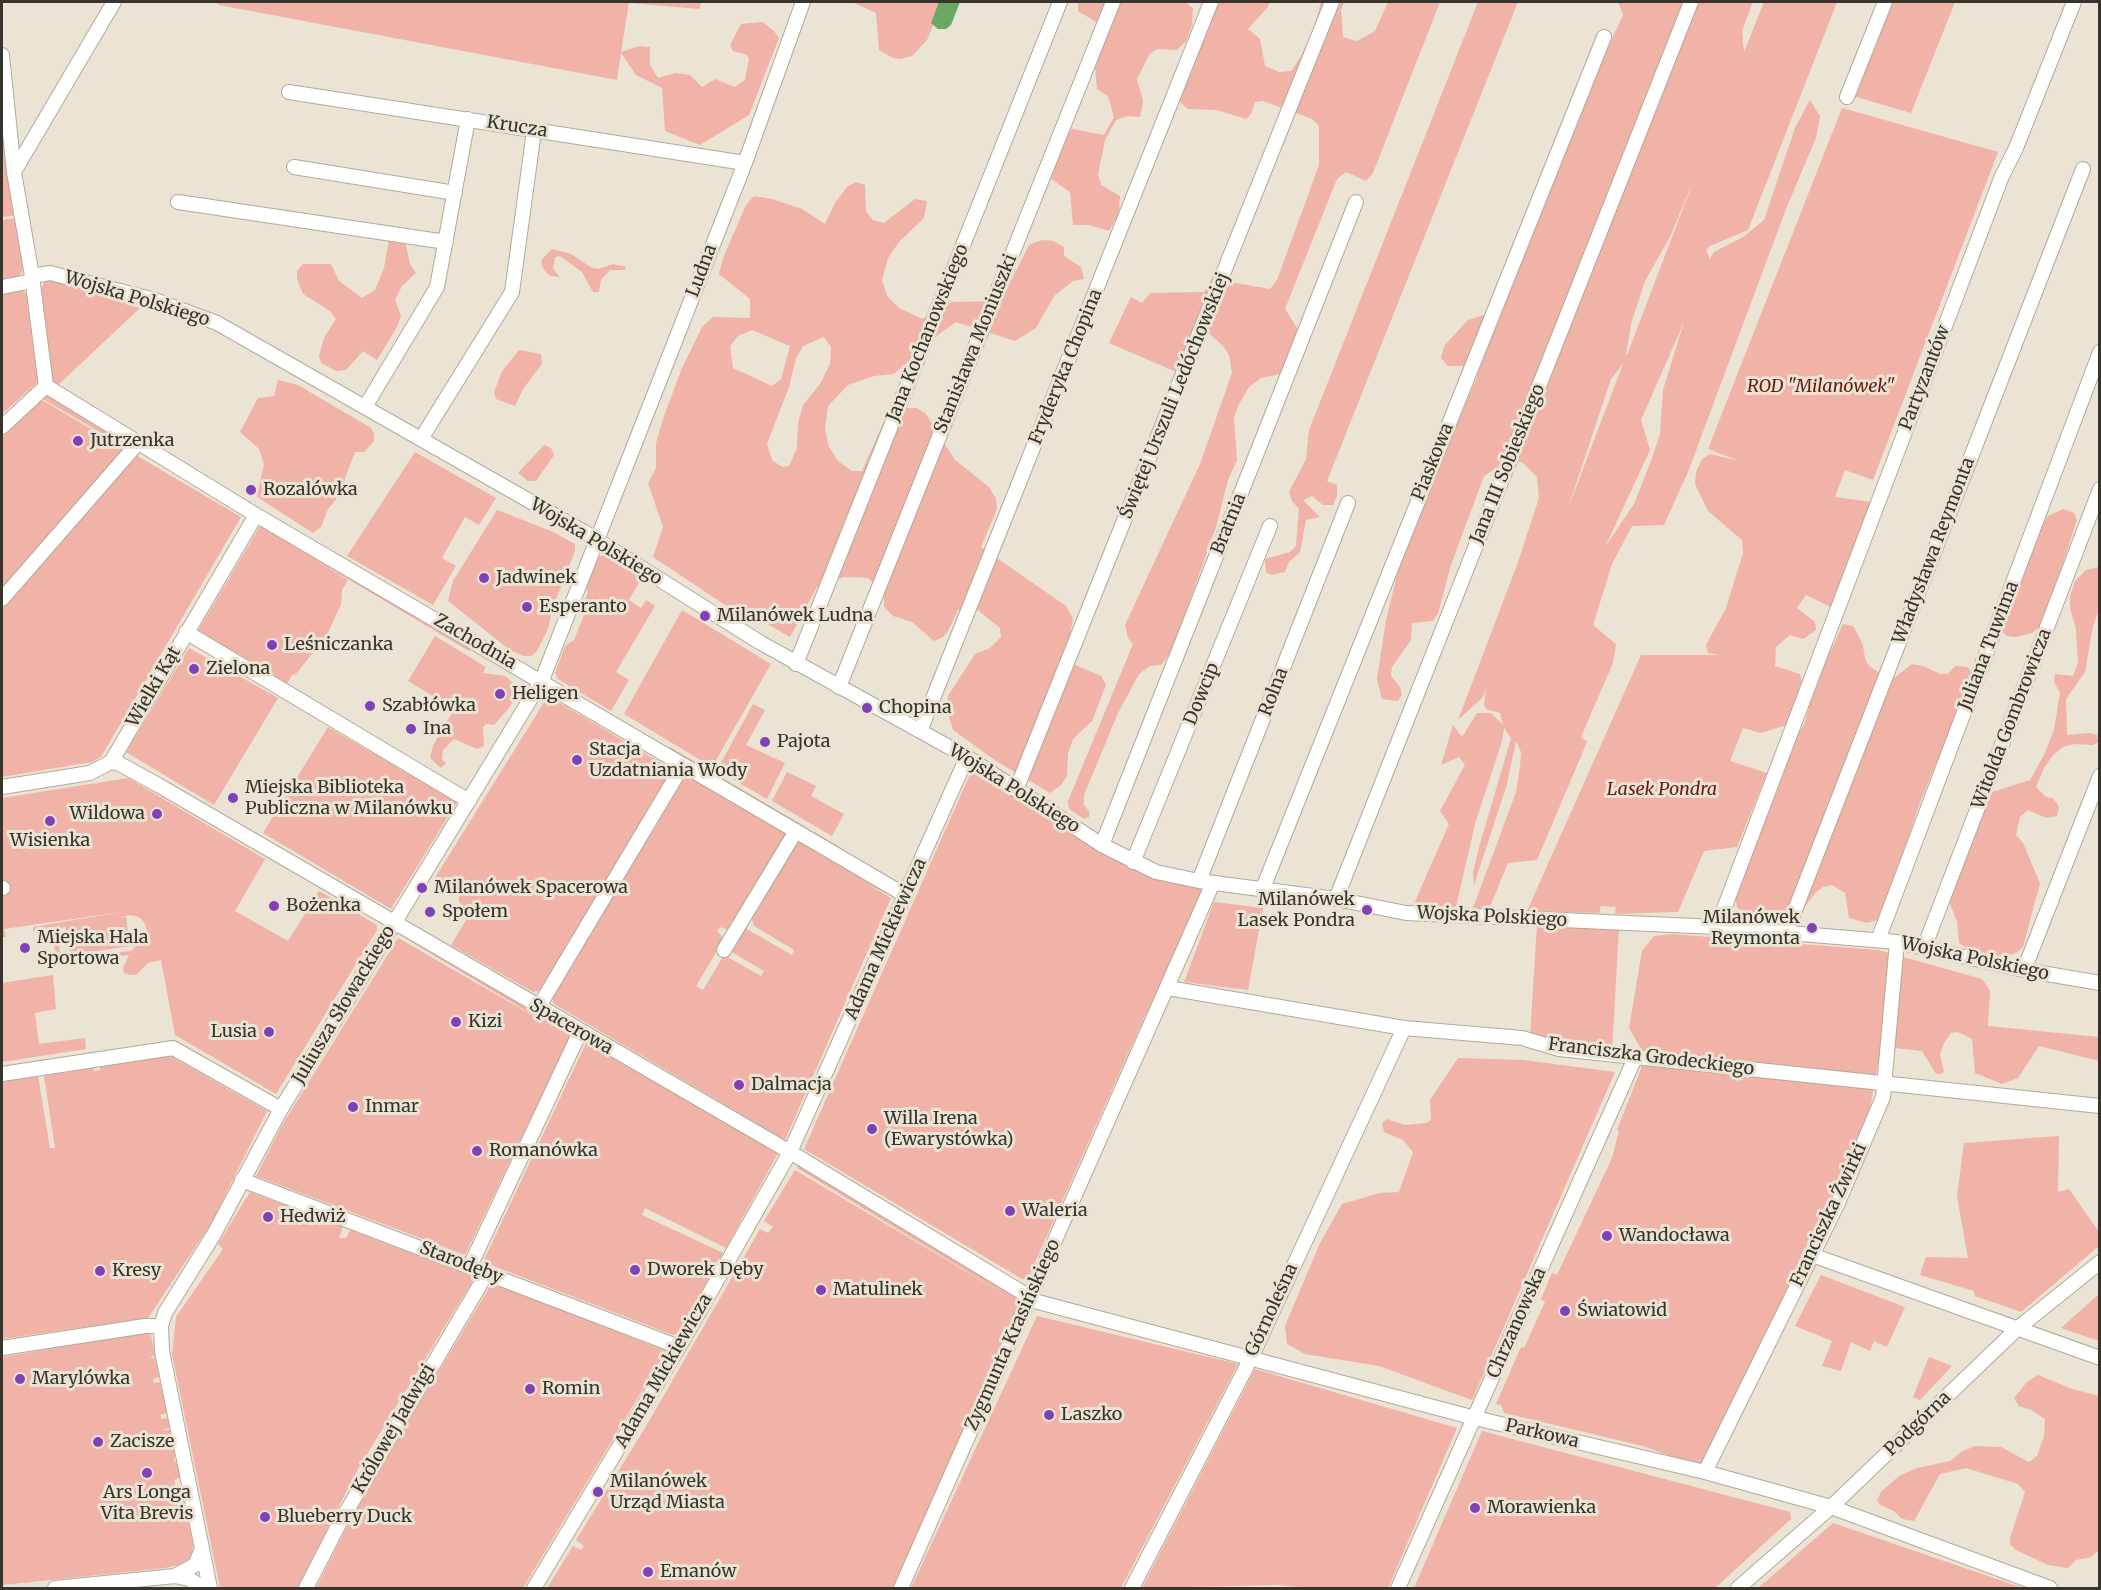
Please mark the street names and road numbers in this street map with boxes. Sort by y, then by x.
street label: Krucza [485,112,549,142]
street label: Jana Kochanowskiego [882,241,974,425]
street label: Ludna [682,242,722,300]
street label: Stanisława Moniuszki [930,251,1022,437]
street label: Wojska Polskiego [62,267,212,331]
street label: Świętej Urszuli Ledóchowskiej [1116,270,1234,522]
street label: Fryderyka Chopina [1025,286,1107,448]
street label: Partyzantów [1895,323,1955,433]
street label: Jana III Sobieskiego [1466,381,1550,547]
street label: Piaskowa [1408,420,1458,504]
street label: Władysława Reymonta [1888,455,1980,647]
street label: Bratnia [1207,490,1251,558]
street label: Wojska Polskiego [526,494,666,590]
street label: Juliana Tuwima [1954,578,2024,714]
street label: Zachodnia [430,610,520,674]
street label: Witolda Gombrowicza [1968,626,2056,812]
street label: Wielki Kąt [122,643,186,731]
street label: Dowcip [1180,660,1224,728]
street label: Rolna [1255,665,1293,719]
street label: Wojska Polskiego [944,740,1084,838]
street label: Adama Mickiewicza [841,855,931,1023]
street label: Wojska Polskiego [1416,902,1568,932]
street label: Juliusza Słowackiego [288,922,400,1088]
street label: Wojska Polskiego [1899,933,2051,985]
street label: Spacerowa [525,994,617,1060]
street label: Franciszka Grodeckiego [1547,1034,1755,1080]
street label: Franciszka Żwirki [1786,1140,1872,1290]
street label: Zygmunta Krasińskiego [961,1236,1065,1434]
street label: Starodęby [416,1237,506,1289]
street label: Górnoleśna [1241,1260,1303,1360]
street label: Chrzanowska [1483,1264,1551,1382]
street label: Adama Mickiewicza [611,1290,717,1452]
street label: Królowej Jadwigi [348,1360,440,1498]
street label: Podgórna [1880,1387,1956,1461]
street label: Parkowa [1503,1415,1581,1453]

